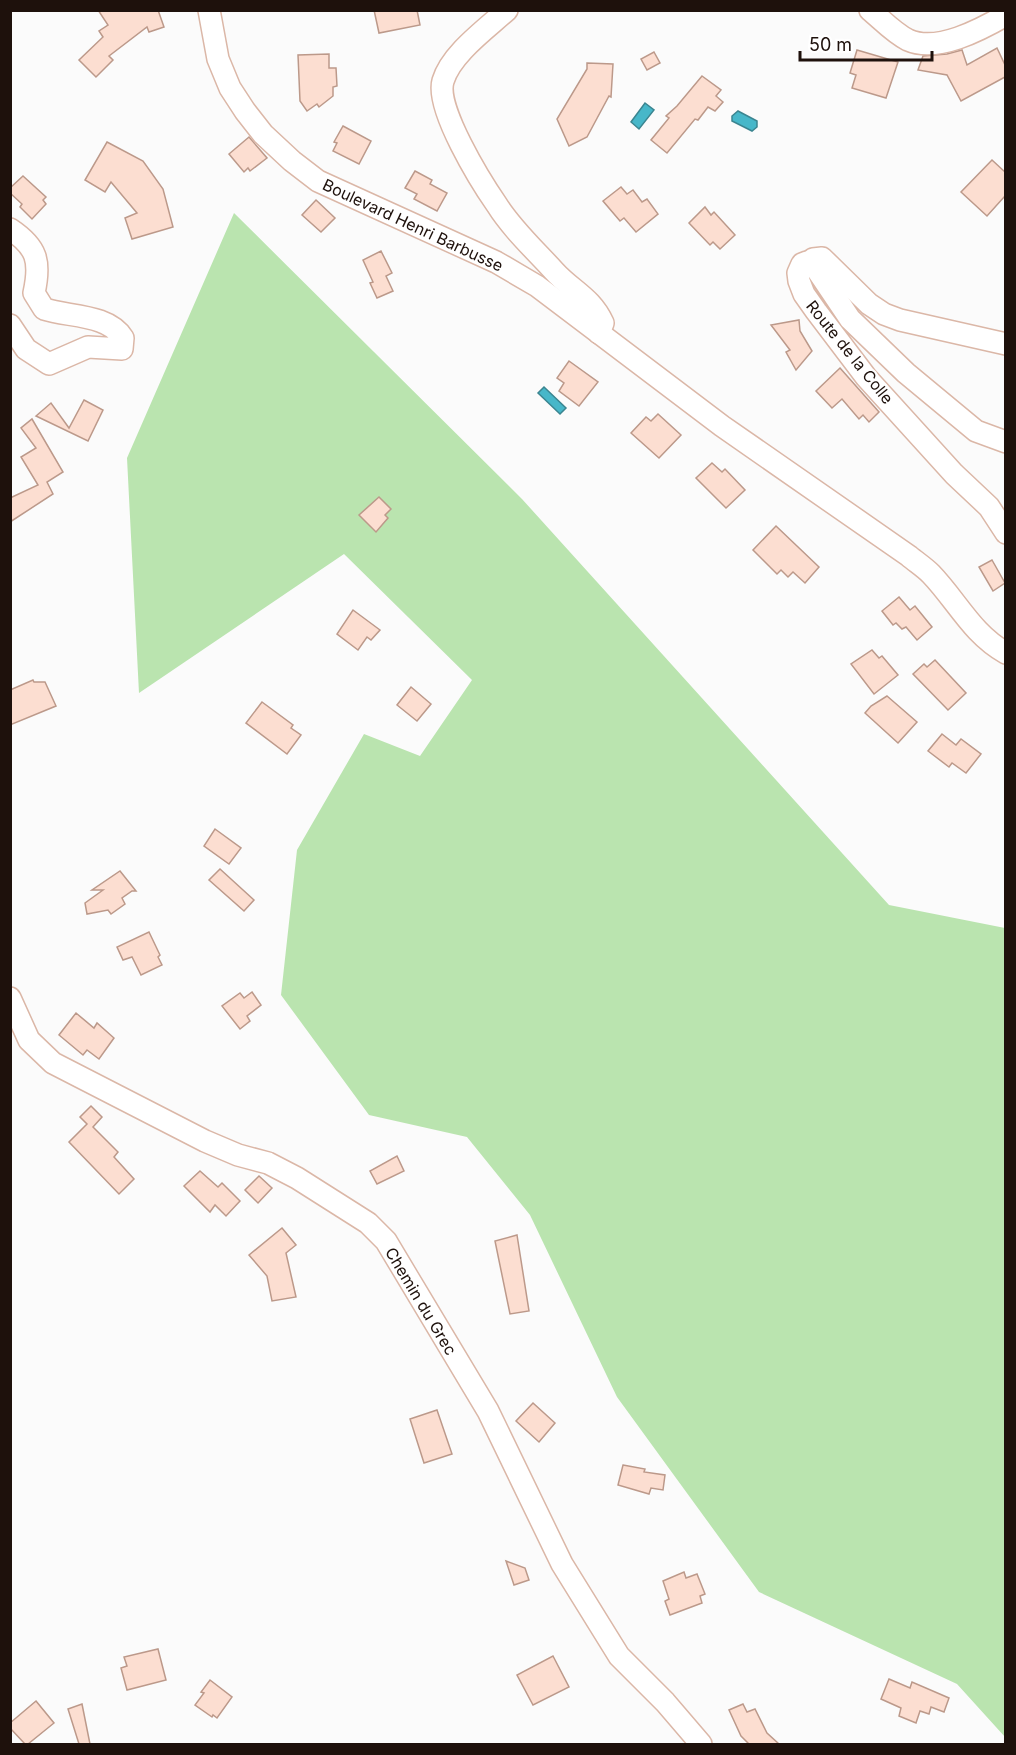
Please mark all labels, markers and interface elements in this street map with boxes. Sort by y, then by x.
scale bar [800,24,932,62]
text: 50 m [809,34,852,55]
street label: Boulevard Henri Barbusse [320,174,506,276]
street label: Route de la Colle [802,296,898,408]
street label: Chemin du Grec [381,1243,461,1359]

